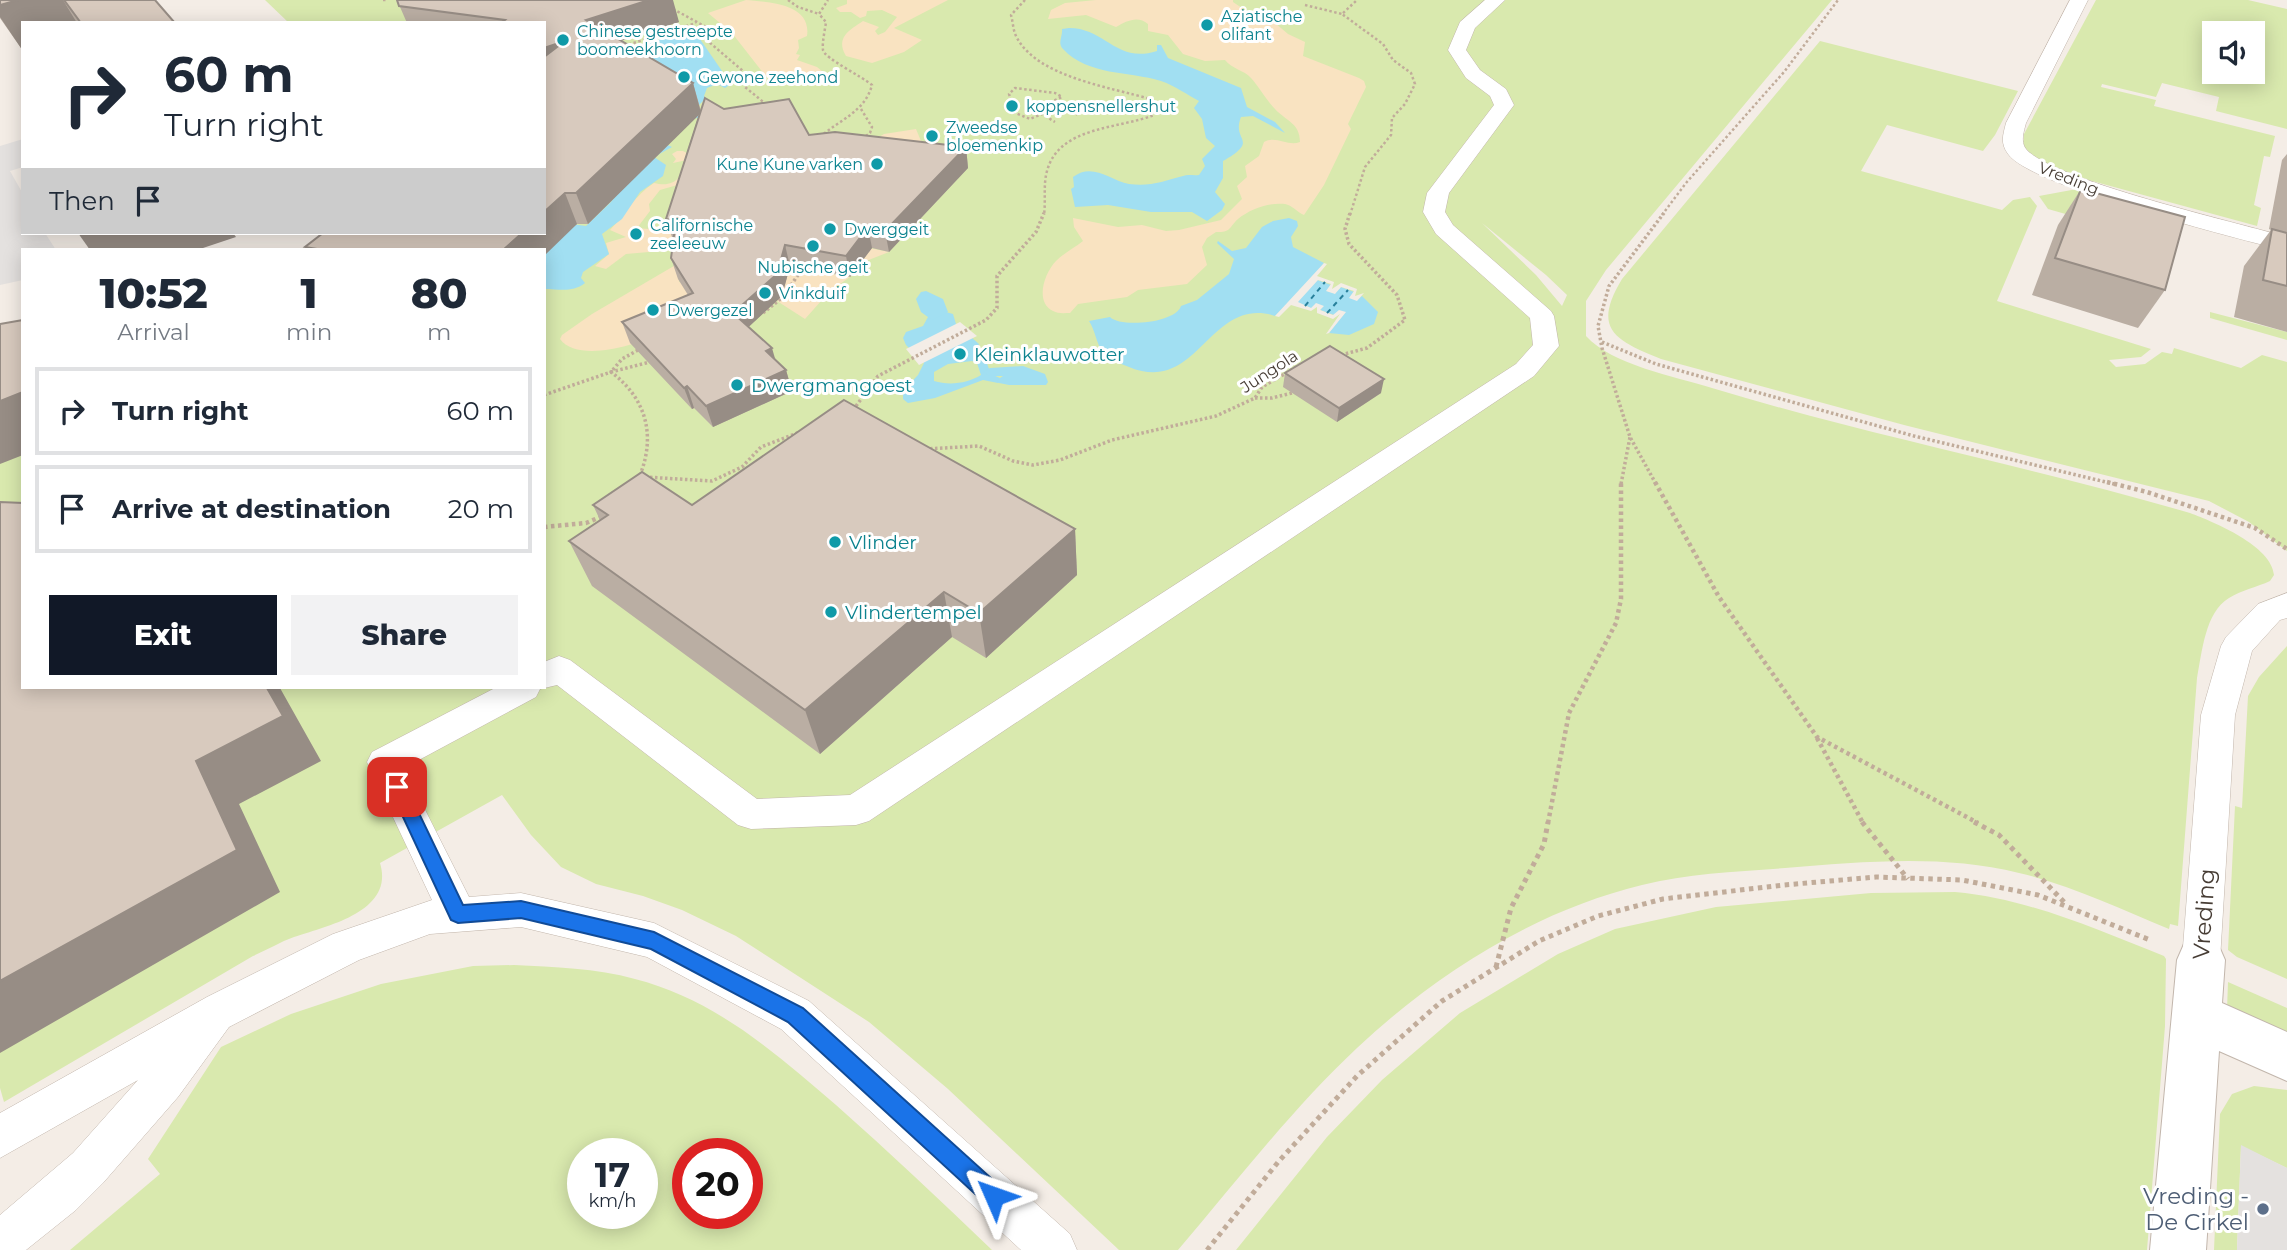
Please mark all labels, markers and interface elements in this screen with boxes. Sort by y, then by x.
place label: Aziatische olifant [1221,7,1302,44]
marker: Aziatische olifant [1199,17,1215,33]
map controls [2202,21,2265,84]
button: sound [2202,21,2265,84]
place label: Chinese gestreepte boomeekhoorn [577,22,733,59]
marker: Chinese gestreepte boomeekhoorn [555,32,571,48]
text: 60 m [164,45,294,104]
icon: right [49,49,140,140]
place label: Gewone zeehond [698,68,838,87]
marker: Gewone zeehond [676,69,692,85]
place label: koppensnellershut [1026,97,1177,116]
marker: koppensnellershut [1004,98,1020,114]
text: Turn right [164,105,324,144]
place label: Zweedse bloemenkip [946,118,1043,155]
marker: Zweedse bloemenkip [924,128,940,144]
place label: Kune Kune varken [716,155,863,174]
marker: Kune Kune varken [869,156,885,172]
street label: Vreding [2036,158,2102,199]
icon: arrive [129,182,167,220]
text: Then [49,185,115,217]
place label: Californische zeeleeuw [650,216,753,253]
place label: Dwerggeit [844,220,930,239]
marker: Dwerggeit [822,221,838,237]
marker: Californische zeeleeuw [628,226,644,242]
marker: Nubische geit [805,238,821,254]
place label: Nubische geit [757,258,869,277]
text: 10:52 [99,267,208,319]
text: 1 [301,267,318,319]
text: 80 [411,267,468,319]
place label: Vinkduif [779,284,846,303]
marker: Vinkduif [757,285,773,301]
place label: Dwergezel [667,301,752,320]
marker: Dwergezel [645,302,661,318]
text: Arrival [117,318,190,346]
text: min [286,318,332,346]
text: m [427,318,451,346]
place label: Kleinklauwotter [974,343,1125,366]
marker: Kleinklauwotter [952,346,968,362]
street label: Jungola [1236,346,1301,397]
place label: Dwergmangoest [751,374,913,397]
marker: Dwergmangoest [729,377,745,393]
icon: right [53,392,91,430]
text: Turn right [112,395,248,427]
text: 60 m [447,395,514,427]
icon: arrive [53,490,91,528]
text: Arrive at destination [112,493,391,525]
text: 20 m [448,493,514,525]
place label: Vlinder [849,531,917,554]
marker: Vlinder [827,534,843,550]
button: Exit [49,595,277,675]
button: Share [291,595,518,675]
place label: Vlindertempel [845,601,982,624]
marker: Vlindertempel [823,604,839,620]
pin [367,757,427,817]
icon: arrive [378,768,416,806]
street label: Vreding [2187,868,2221,960]
speed limit sign: 20 [672,1138,763,1229]
text: 17 [595,1153,630,1196]
position arrow [957,1159,1031,1233]
place label: Vreding - De Cirkel [2143,1182,2249,1236]
text: km/h [588,1190,637,1212]
marker: Vreding - De Cirkel [2255,1201,2271,1217]

